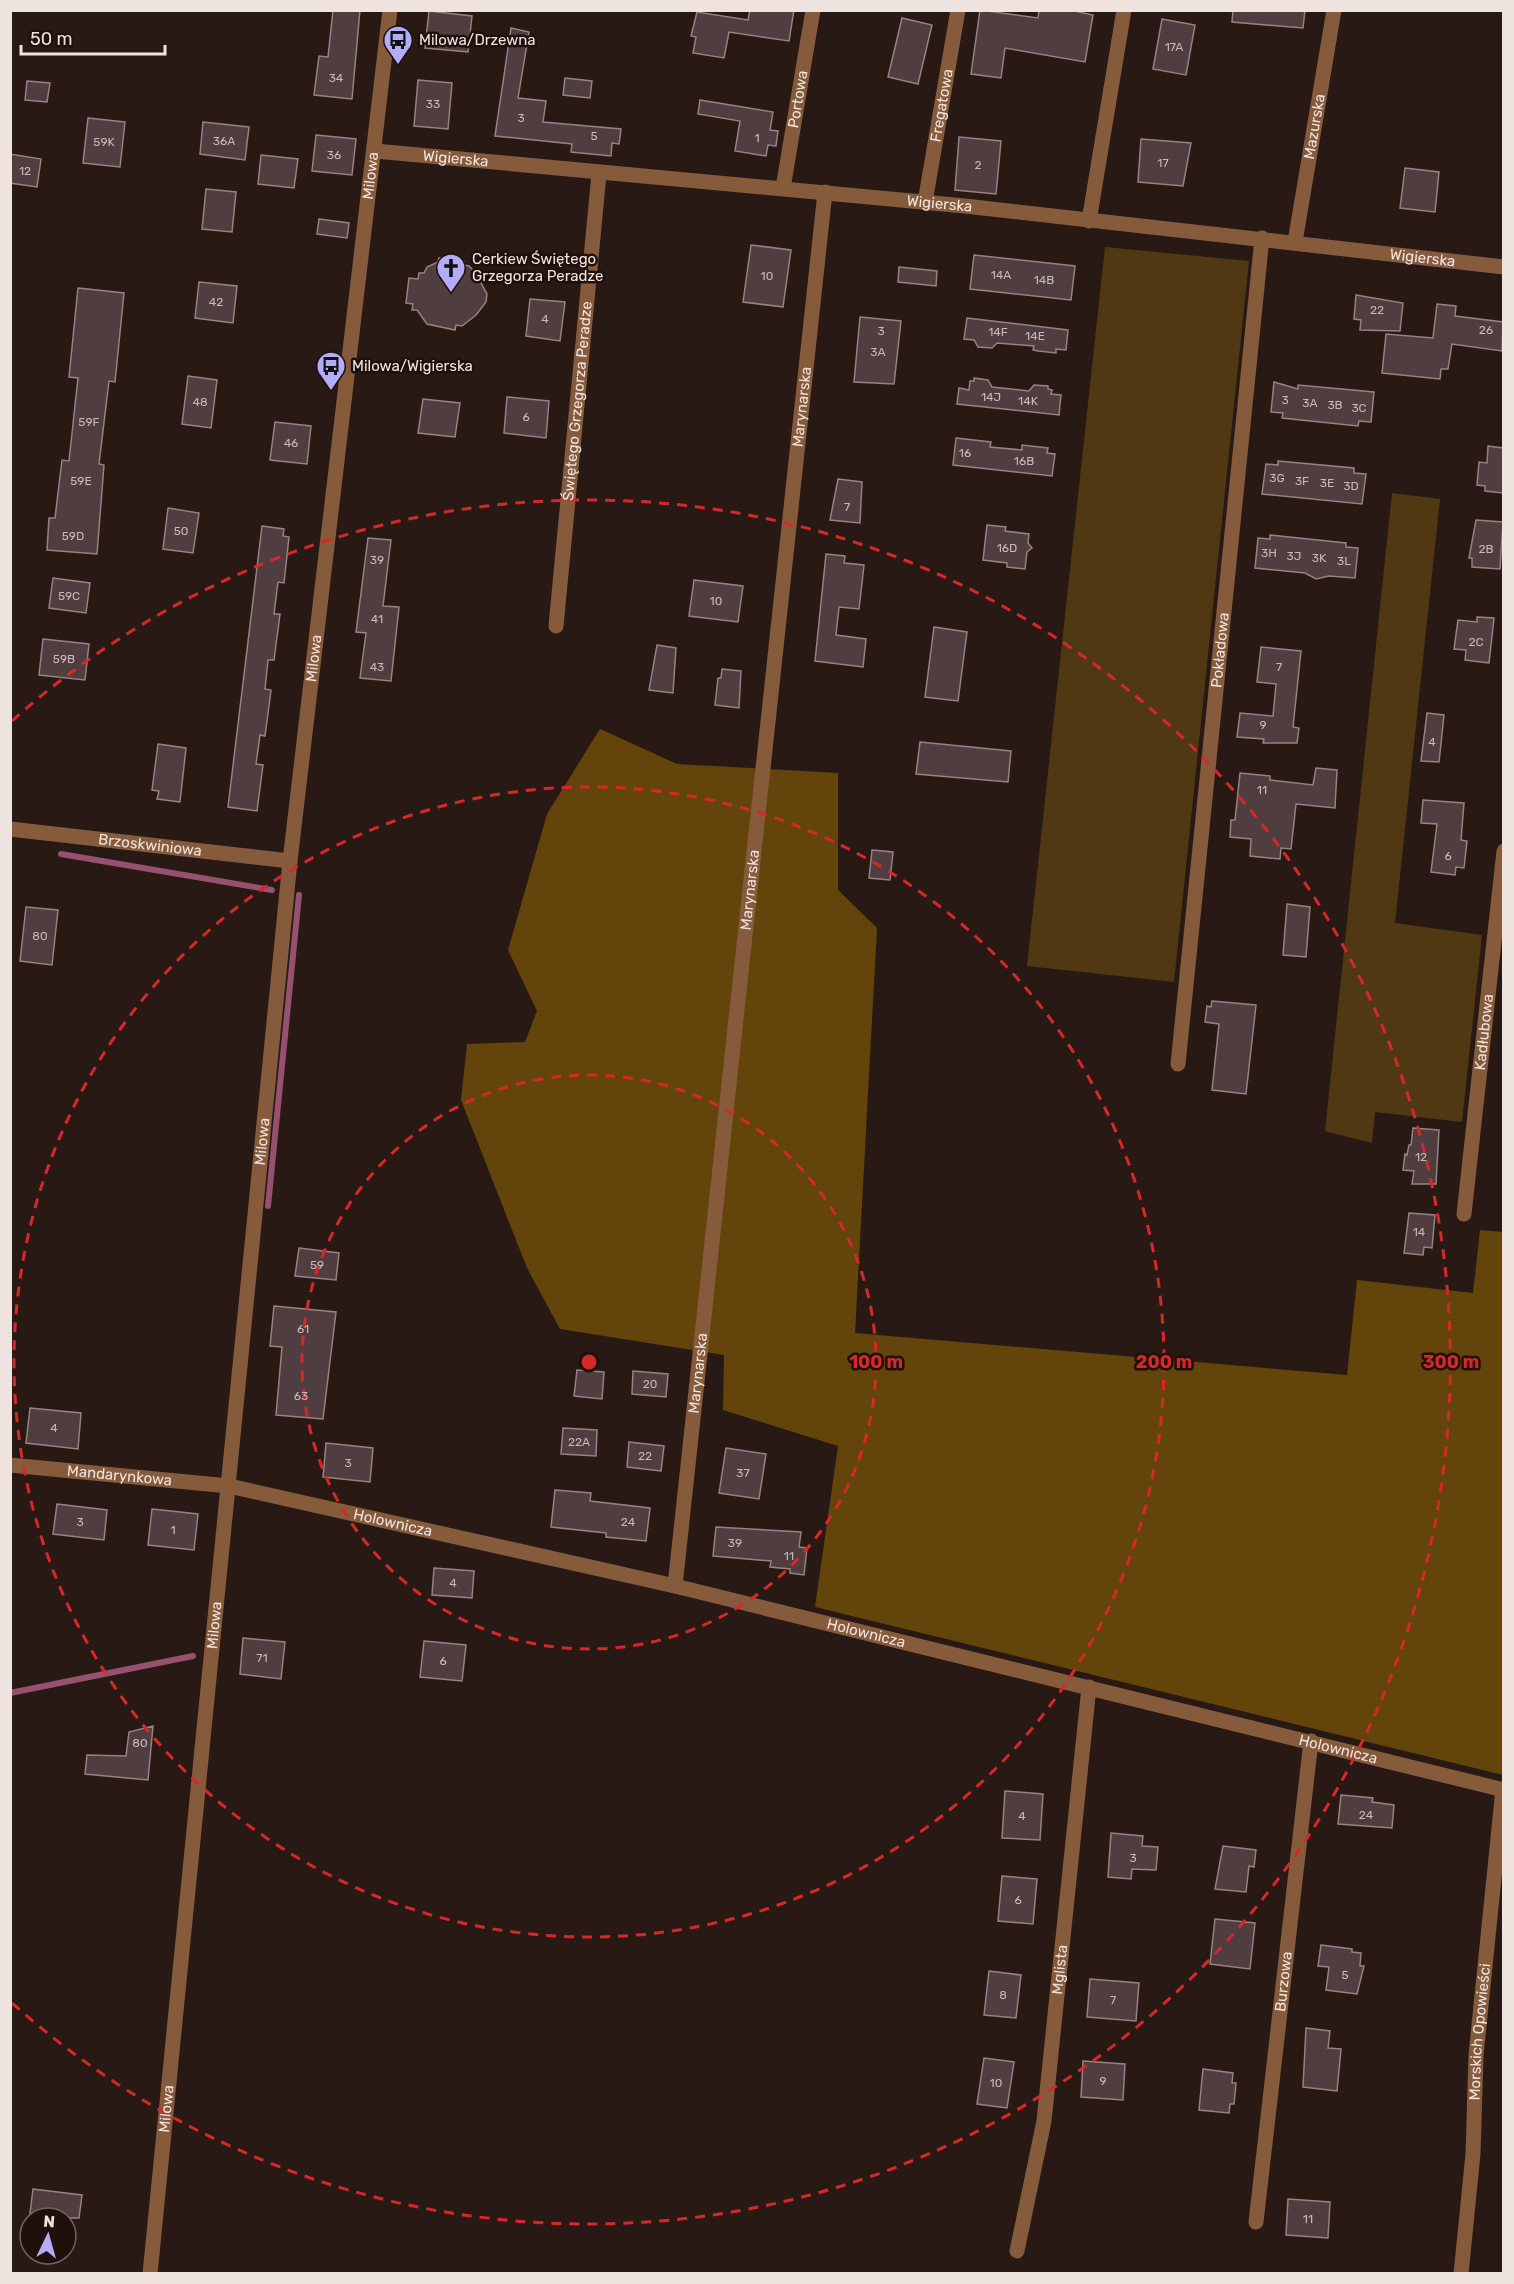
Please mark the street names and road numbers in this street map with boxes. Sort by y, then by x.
street label: Fregatowa [926,67,957,143]
street label: Portowa [784,69,812,129]
street label: Mazurska [1300,93,1329,161]
street label: Wigierska [422,146,489,171]
street label: Milowa [359,151,382,200]
street label: Wigierska [906,192,973,216]
street label: Wigierska [1389,245,1456,270]
street label: Świętego Grzegorza Peradze [559,300,596,502]
street label: Marynarska [789,366,815,448]
street label: Pokładowa [1207,612,1233,689]
street label: Milowa [302,634,326,683]
street label: Brzoskwiniowa [97,830,203,860]
street label: Marynarska [737,849,763,931]
street label: Kadłubowa [1471,993,1497,1071]
street label: Milowa [251,1117,274,1166]
street label: Marynarska [685,1332,711,1414]
street label: Mandarynkowa [66,1462,173,1489]
street label: Holownicza [352,1505,434,1540]
street label: Milowa [203,1601,226,1650]
street label: Holownicza [825,1615,907,1651]
street label: Holownicza [1297,1731,1379,1768]
street label: Mglista [1048,1944,1071,1995]
street label: Burzowa [1271,1950,1296,2013]
street label: Morskich Opowieści [1466,1962,1494,2101]
street label: Milowa [155,2084,178,2133]

